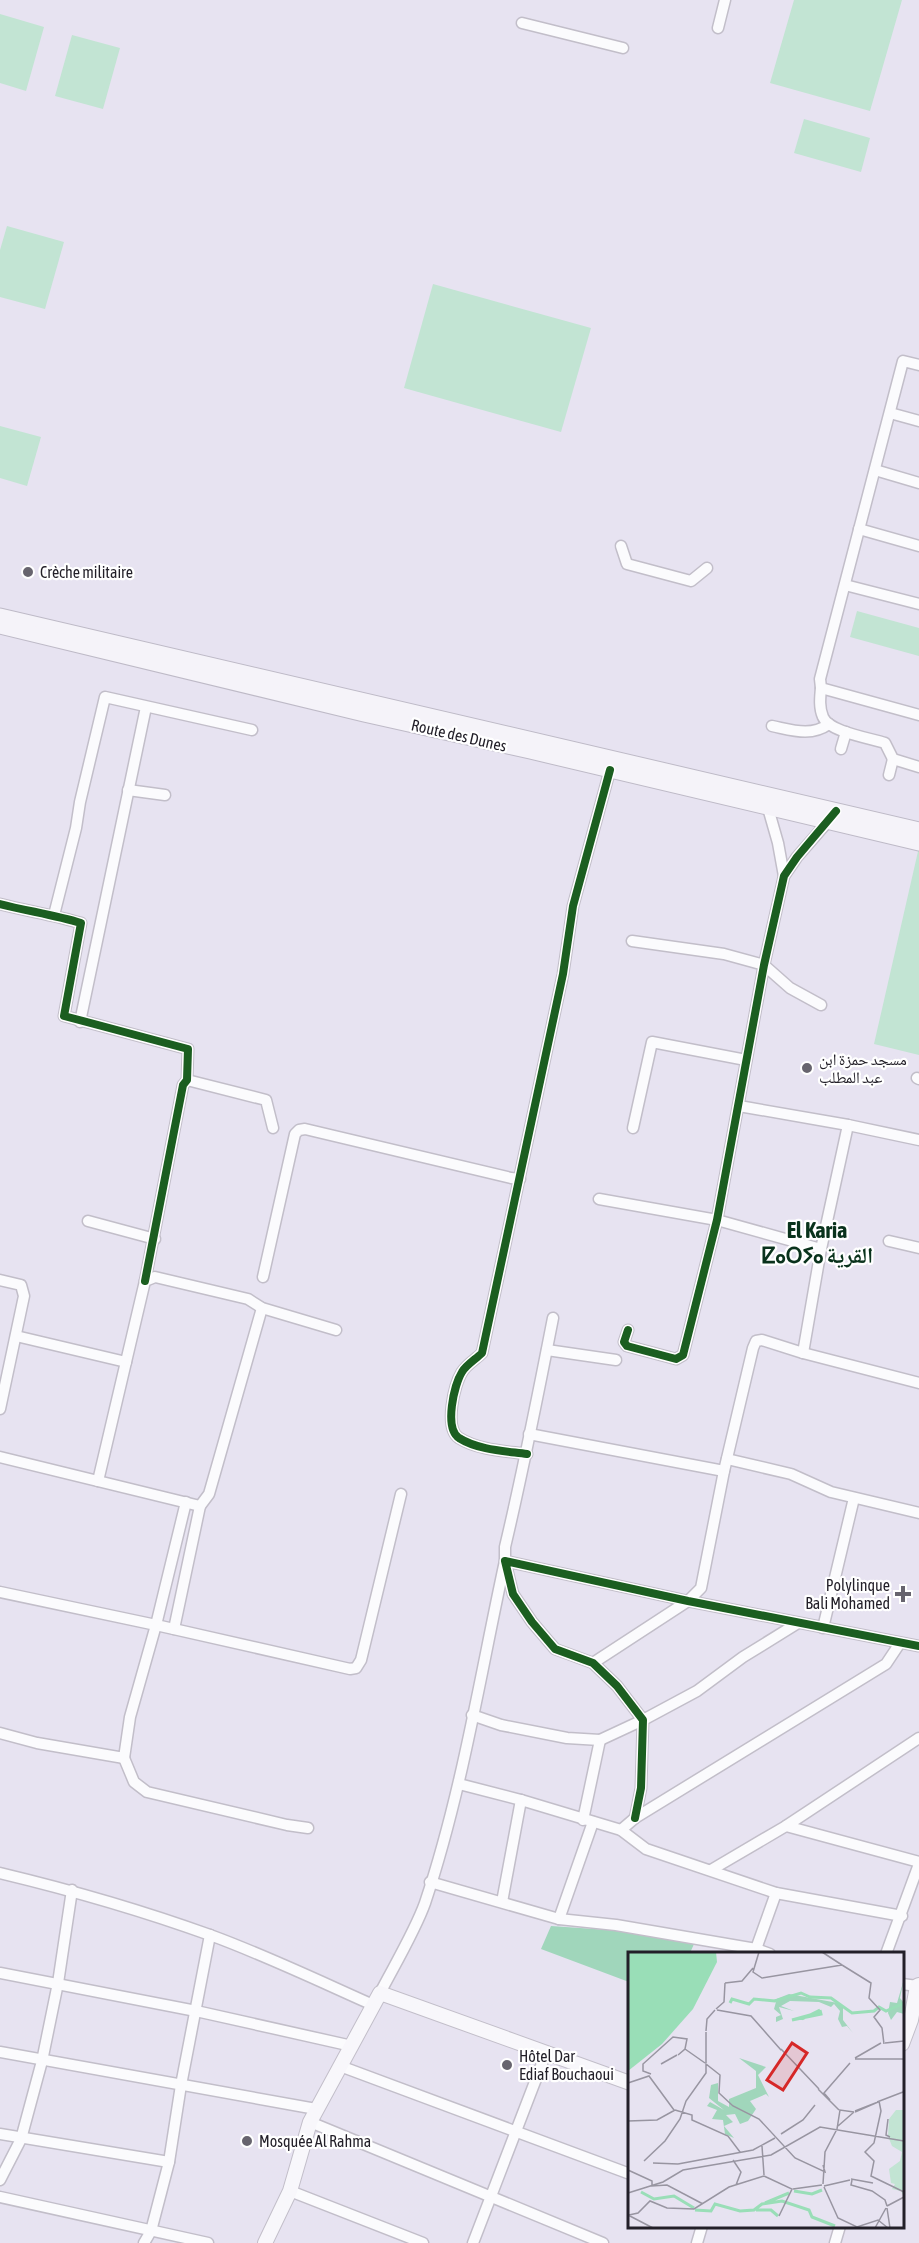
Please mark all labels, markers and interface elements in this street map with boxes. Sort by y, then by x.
place label: Crèche militaire [40,563,133,581]
marker: Crèche militaire [21,565,35,579]
street label: Route des Dunes [410,715,509,755]
place label: مسجد حمزة ابن عبد المطلب [819,1050,907,1086]
marker: مسجد حمزة ابن عبد المطلب [800,1061,814,1075]
district label: El Karia ⵇⴰⵔⵢⴰ القرية [761,1217,873,1268]
place label: Polylinque Bali Mohamed [805,1576,890,1612]
marker: Polylinque Bali Mohamed [894,1585,912,1603]
inset map [628,1952,904,2228]
place label: Hôtel Dar Ediaf Bouchaoui [519,2047,614,2083]
marker: Hôtel Dar Ediaf Bouchaoui [500,2058,514,2072]
place label: Mosquée Al Rahma [259,2132,371,2151]
marker: Mosquée Al Rahma [240,2134,254,2148]

